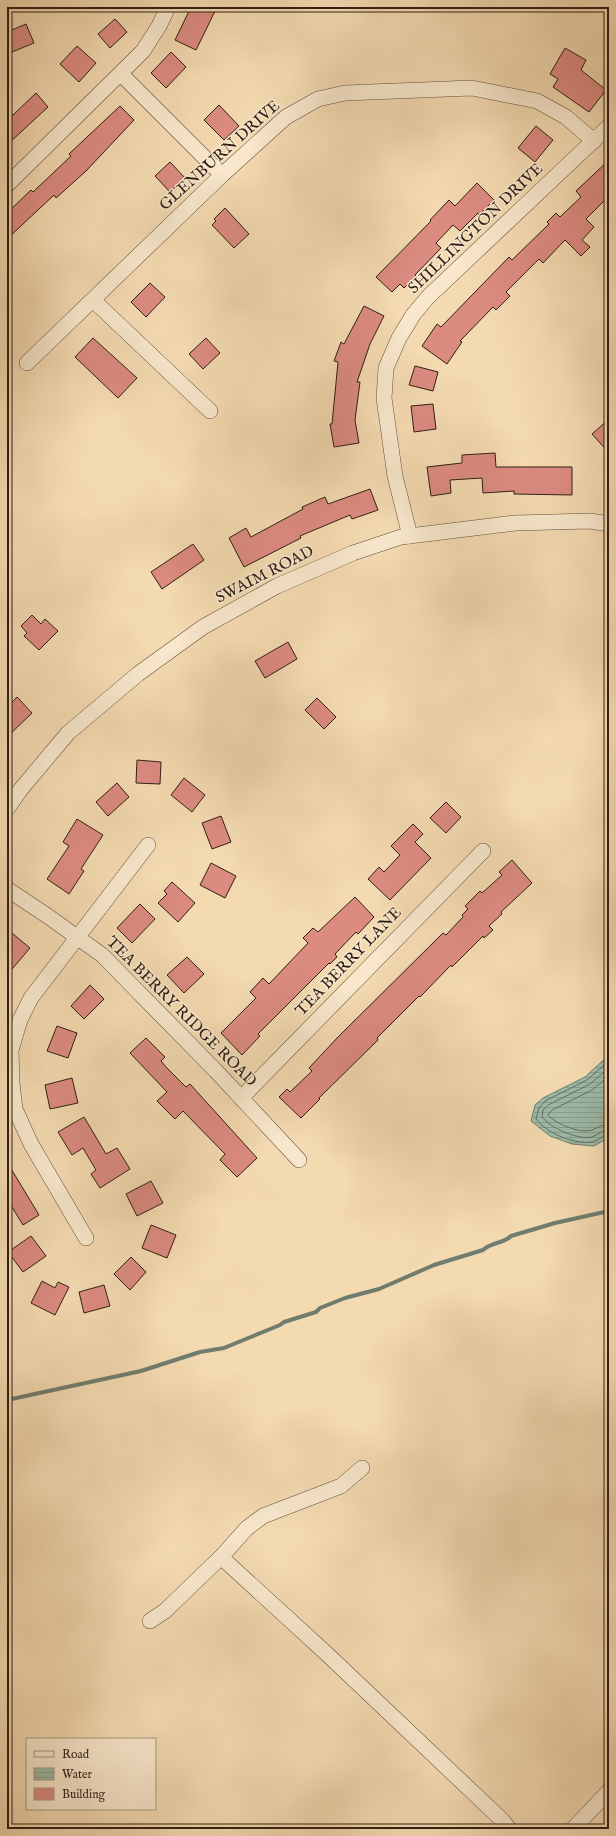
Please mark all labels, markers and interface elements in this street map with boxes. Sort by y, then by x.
street label: GLENBURN DRIVE [156,97,284,215]
street label: SHILLINGTON DRIVE [404,159,548,299]
street label: SWAIM ROAD [213,542,318,608]
street label: TEA BERRY LANE [292,903,406,1021]
street label: TEA BERRY RIDGE ROAD [102,933,261,1092]
legend [26,1738,156,1810]
text: Road [62,1747,90,1762]
text: Water [62,1767,93,1782]
text: Building [62,1787,106,1802]

